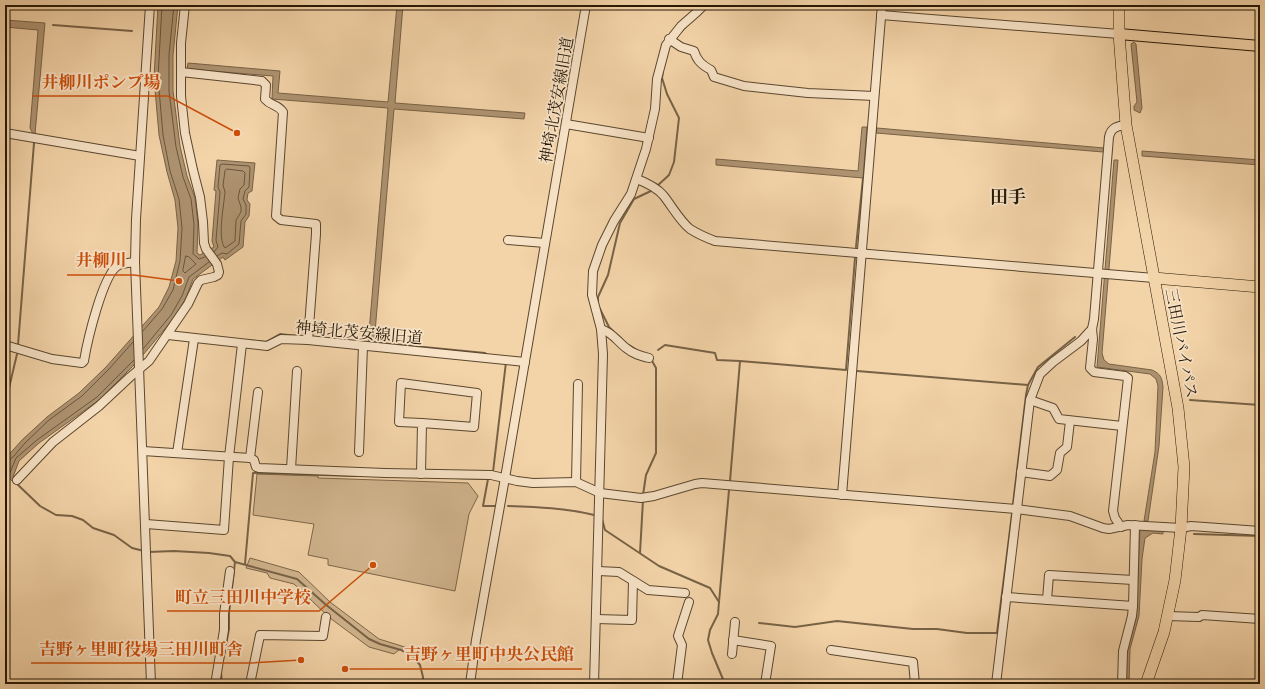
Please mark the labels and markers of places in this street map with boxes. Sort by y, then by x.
callout: 井柳川ポンプ場 [33,67,168,96]
callout: 井柳川 [67,246,134,275]
callout: 町立三田川中学校 [167,582,319,611]
callout: 吉野ヶ里町役場三田川町舎 [31,634,251,663]
callout: 吉野ヶ里町中央公民館 [396,640,582,669]

